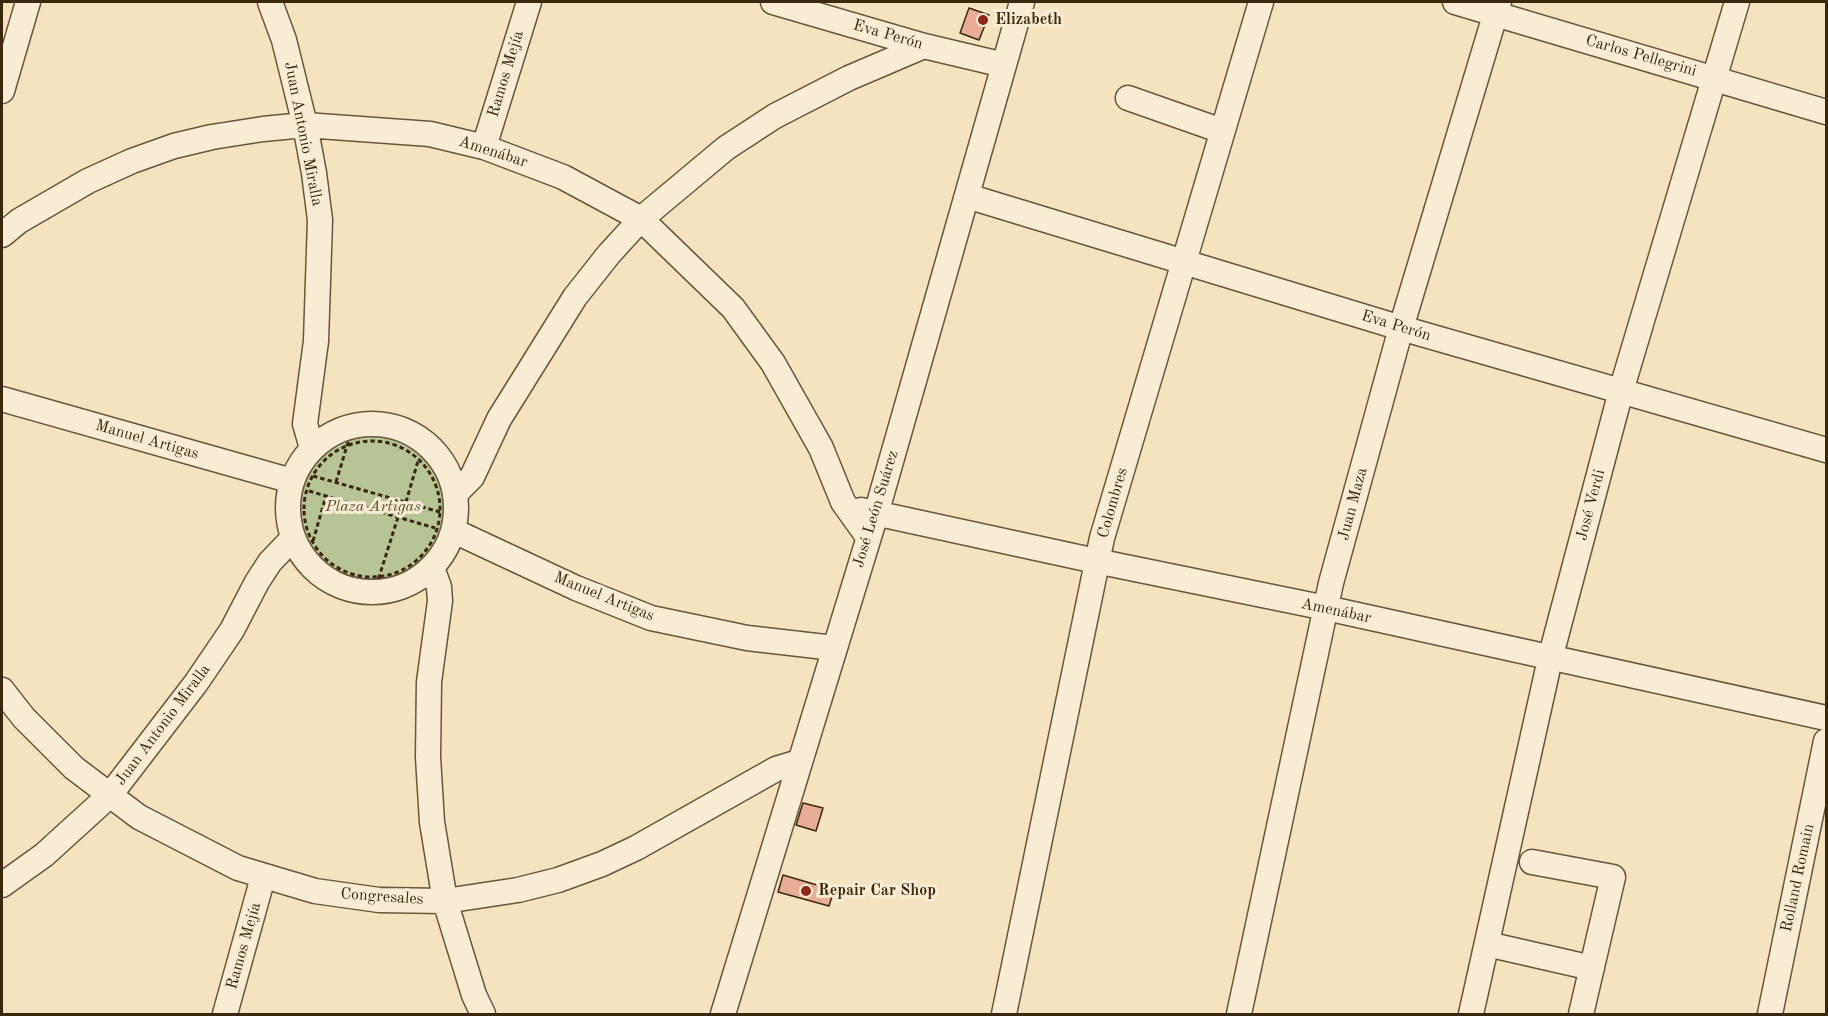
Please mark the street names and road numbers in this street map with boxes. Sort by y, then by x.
street label: Eva Perón [851,16,925,54]
street label: Ramos Mejía [484,28,528,120]
street label: Carlos Pellegrini [1583,31,1699,81]
street label: Juan Antonio Miralla [280,60,326,208]
street label: Amenábar [456,132,530,172]
street label: Eva Perón [1359,306,1433,346]
street label: Manuel Artigas [93,416,201,464]
street label: José León Suárez [849,448,903,570]
street label: Colombres [1094,465,1132,541]
street label: Juan Maza [1334,466,1372,542]
street label: José Verdi [1572,467,1610,543]
street label: Manuel Artigas [551,568,657,626]
street label: Amenábar [1299,594,1373,628]
street label: Juan Antonio Miralla [111,661,215,789]
street label: Rolland Romain [1777,822,1819,934]
street label: Congresales [340,885,424,909]
street label: Ramos Mejía [222,900,266,992]

